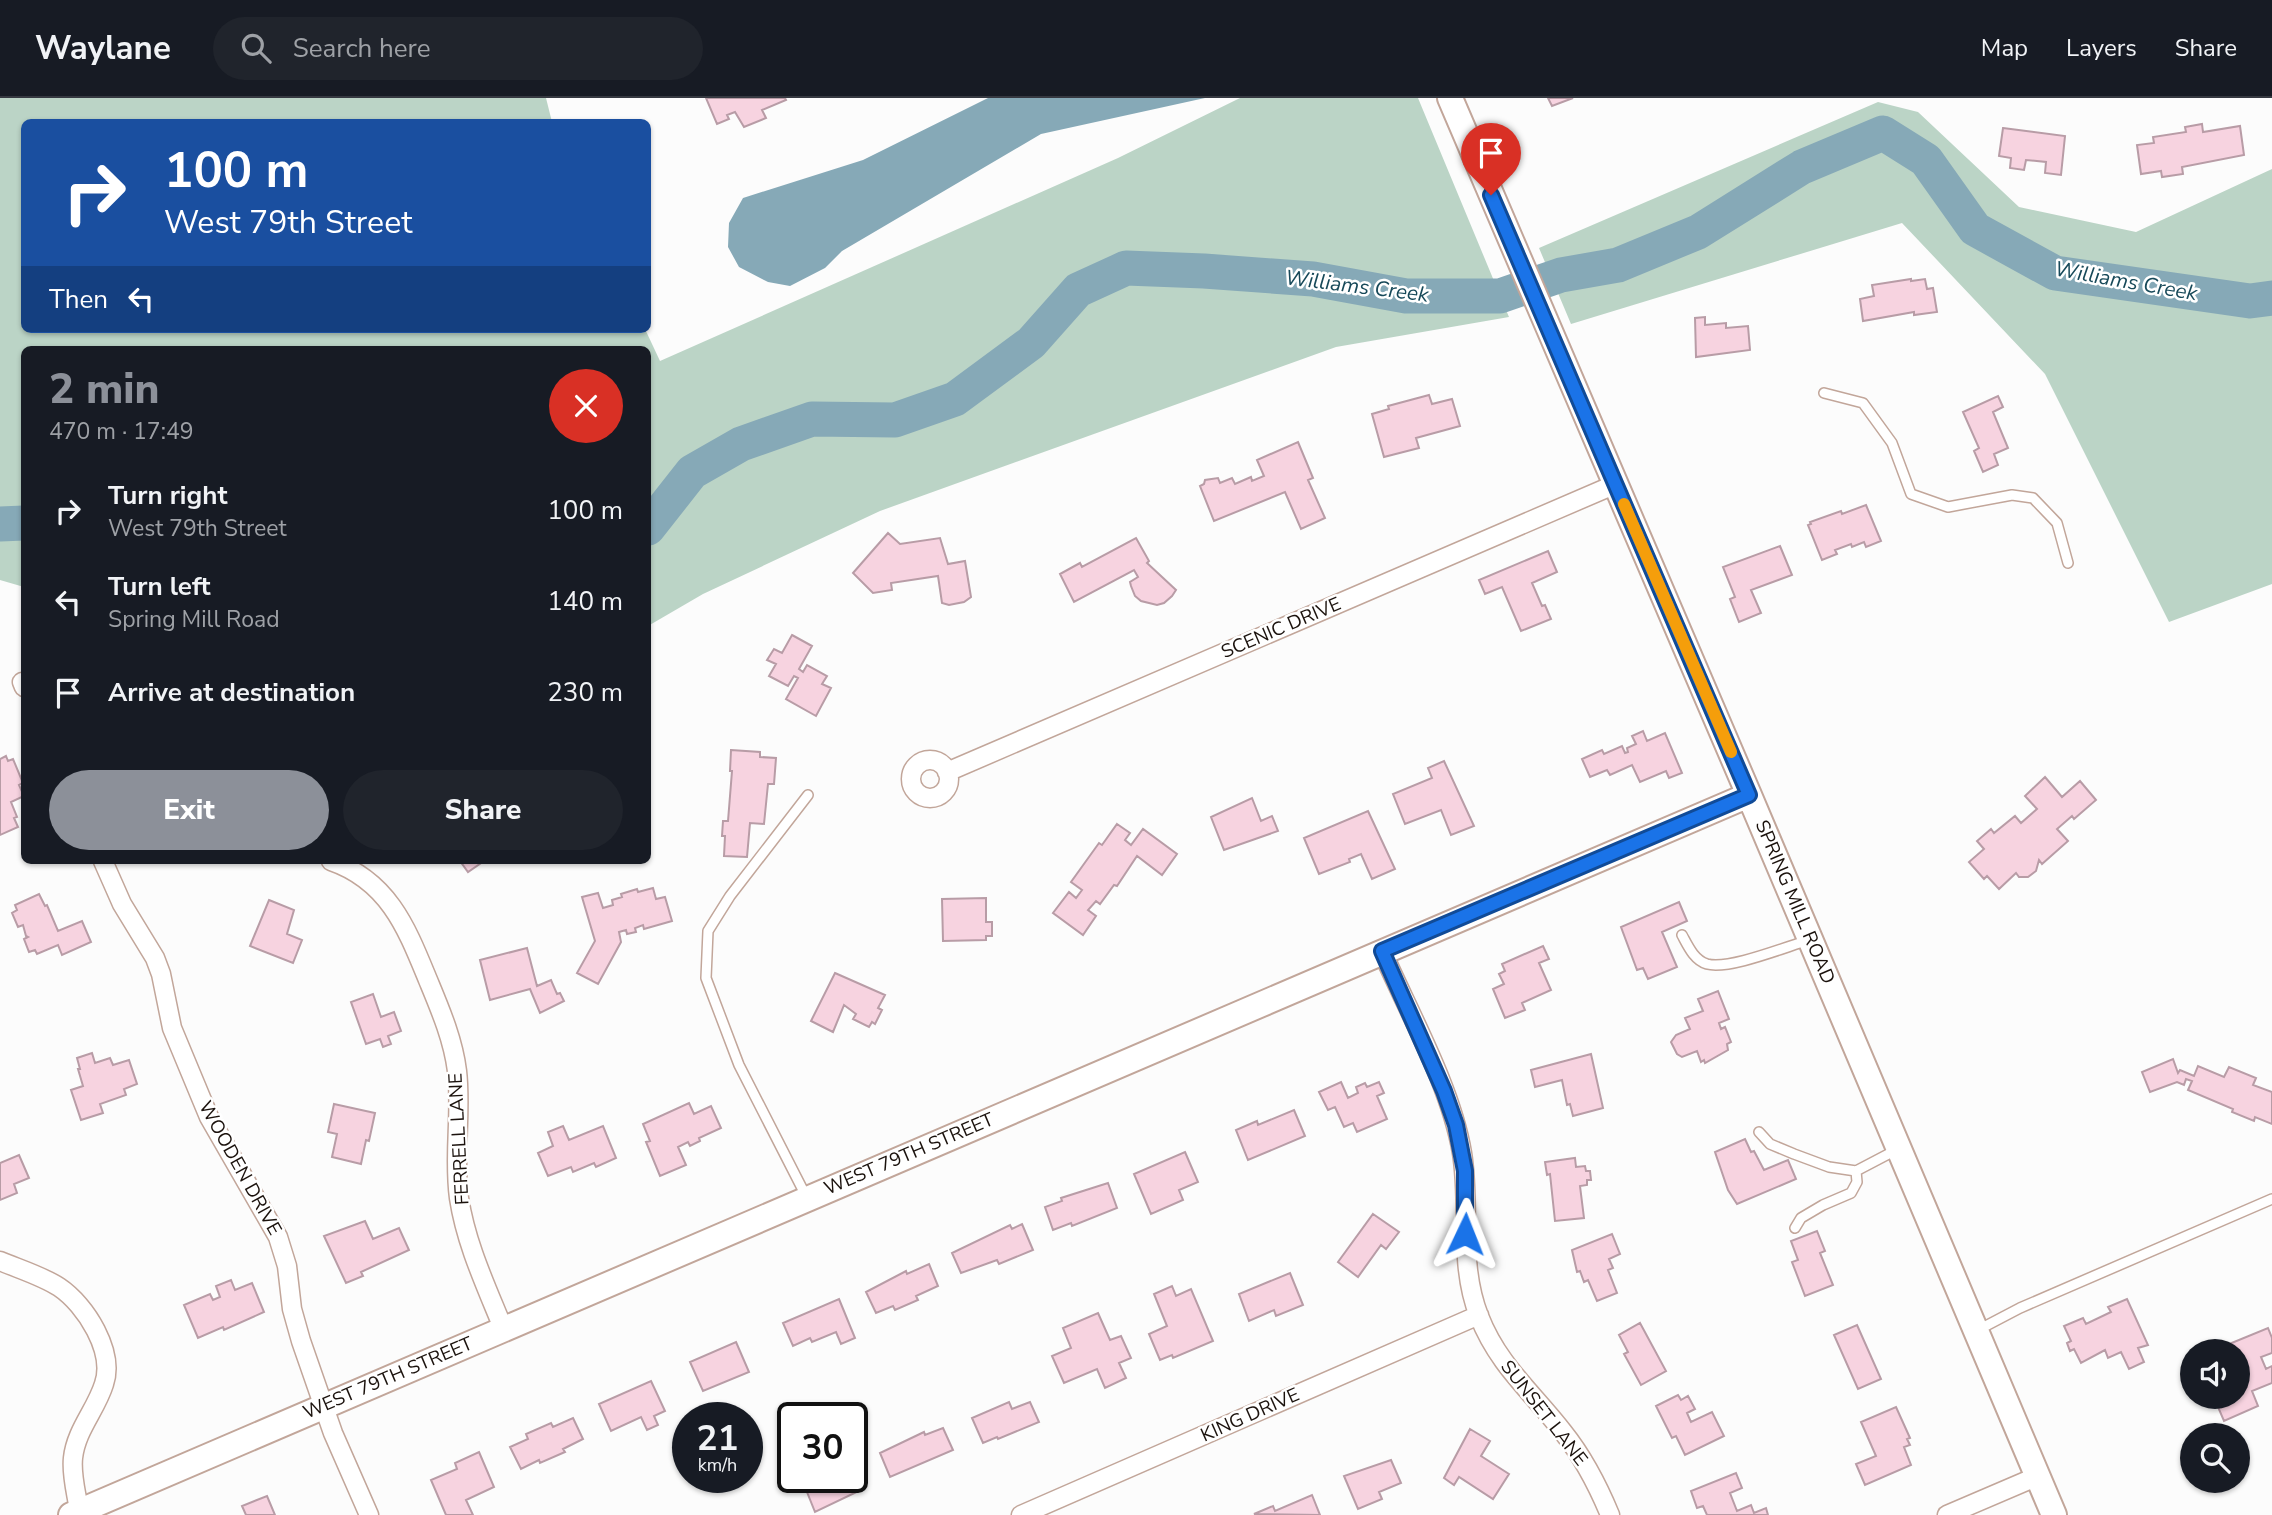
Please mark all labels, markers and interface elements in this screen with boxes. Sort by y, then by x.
search box [213,17,703,80]
text: Waylane [35,26,171,71]
icon: search [237,29,275,67]
text: Search here [293,31,431,66]
text: Map [1981,32,2028,64]
text: Layers [2066,32,2137,64]
text: Share [2175,32,2237,64]
pin [1461,123,1521,195]
icon: arrive [1472,134,1510,172]
text: 100 m [164,137,308,204]
icon: right [49,147,140,238]
text: West 79th Street [164,201,412,244]
water label: Williams Creek [2053,255,2200,307]
water label: Williams Creek [1284,263,1431,309]
icon: left [122,280,160,318]
text: Then [49,282,108,317]
text: 2 min [49,361,159,418]
button: close [549,369,623,443]
text: 470 m · 17:49 [49,416,194,447]
text: Turn right [108,478,227,513]
icon: right [49,492,87,530]
text: 100 m [547,493,623,528]
text: West 79th Street [108,513,287,544]
text: Turn left [108,569,211,604]
icon: left [49,583,87,621]
text: 140 m [547,584,623,619]
street label: SCENIC DRIVE [1217,591,1345,665]
text: Spring Mill Road [108,604,280,635]
icon: arrive [49,674,87,712]
text: Arrive at destination [108,675,355,710]
text: 230 m [547,675,623,710]
button: Exit [49,770,329,850]
button: Share [343,770,623,850]
street label: SPRING MILL ROAD [1749,816,1841,988]
street label: FERRELL LANE [443,1072,475,1206]
street label: WOODEN DRIVE [192,1096,288,1240]
street label: WEST 79TH STREET [820,1106,998,1202]
position arrow [1428,1197,1502,1271]
street label: WEST 79TH STREET [299,1330,477,1426]
map controls [2180,1339,2250,1493]
button: sound [2180,1339,2250,1409]
street label: SUNSET LANE [1495,1355,1593,1471]
street label: KING DRIVE [1197,1382,1303,1448]
speed limit sign: 30 [777,1402,868,1493]
text: 21 [696,1415,739,1462]
button: search [2180,1423,2250,1493]
text: km/h [698,1453,737,1477]

